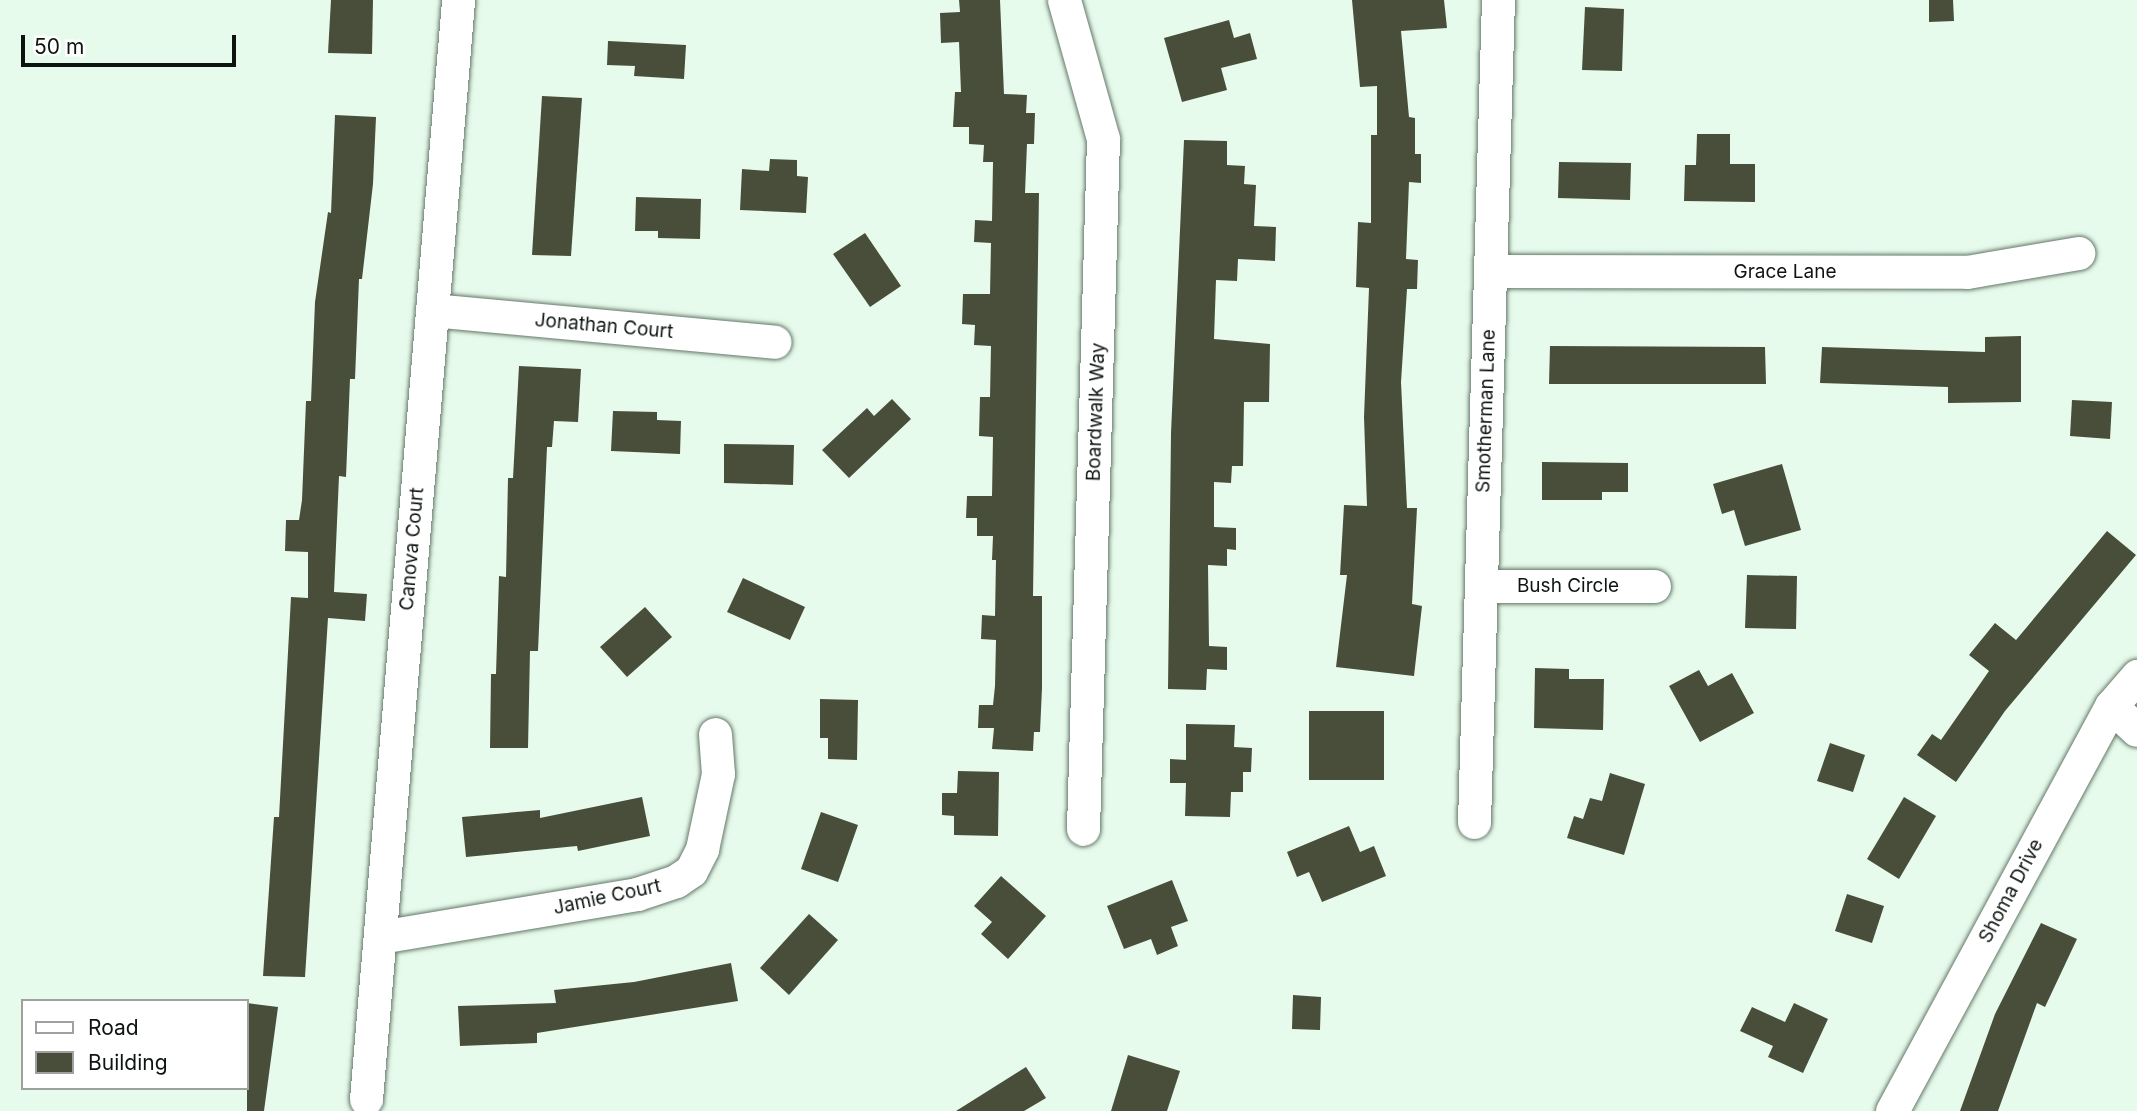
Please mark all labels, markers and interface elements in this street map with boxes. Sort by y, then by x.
scale bar [24,21,240,65]
text: 50 m [34,34,84,59]
street label: Grace Lane [1734,261,1836,283]
street label: Jonathan Court [534,309,674,343]
street label: Smotherman Lane [1472,329,1500,493]
street label: Boardwalk Way [1082,342,1110,482]
street label: Canova Court [395,486,429,612]
street label: Bush Circle [1517,575,1619,597]
street label: Shoma Drive [1974,835,2048,947]
street label: Jamie Court [551,874,663,920]
legend [21,999,248,1090]
text: Road [88,1015,139,1040]
text: Building [88,1050,168,1075]

